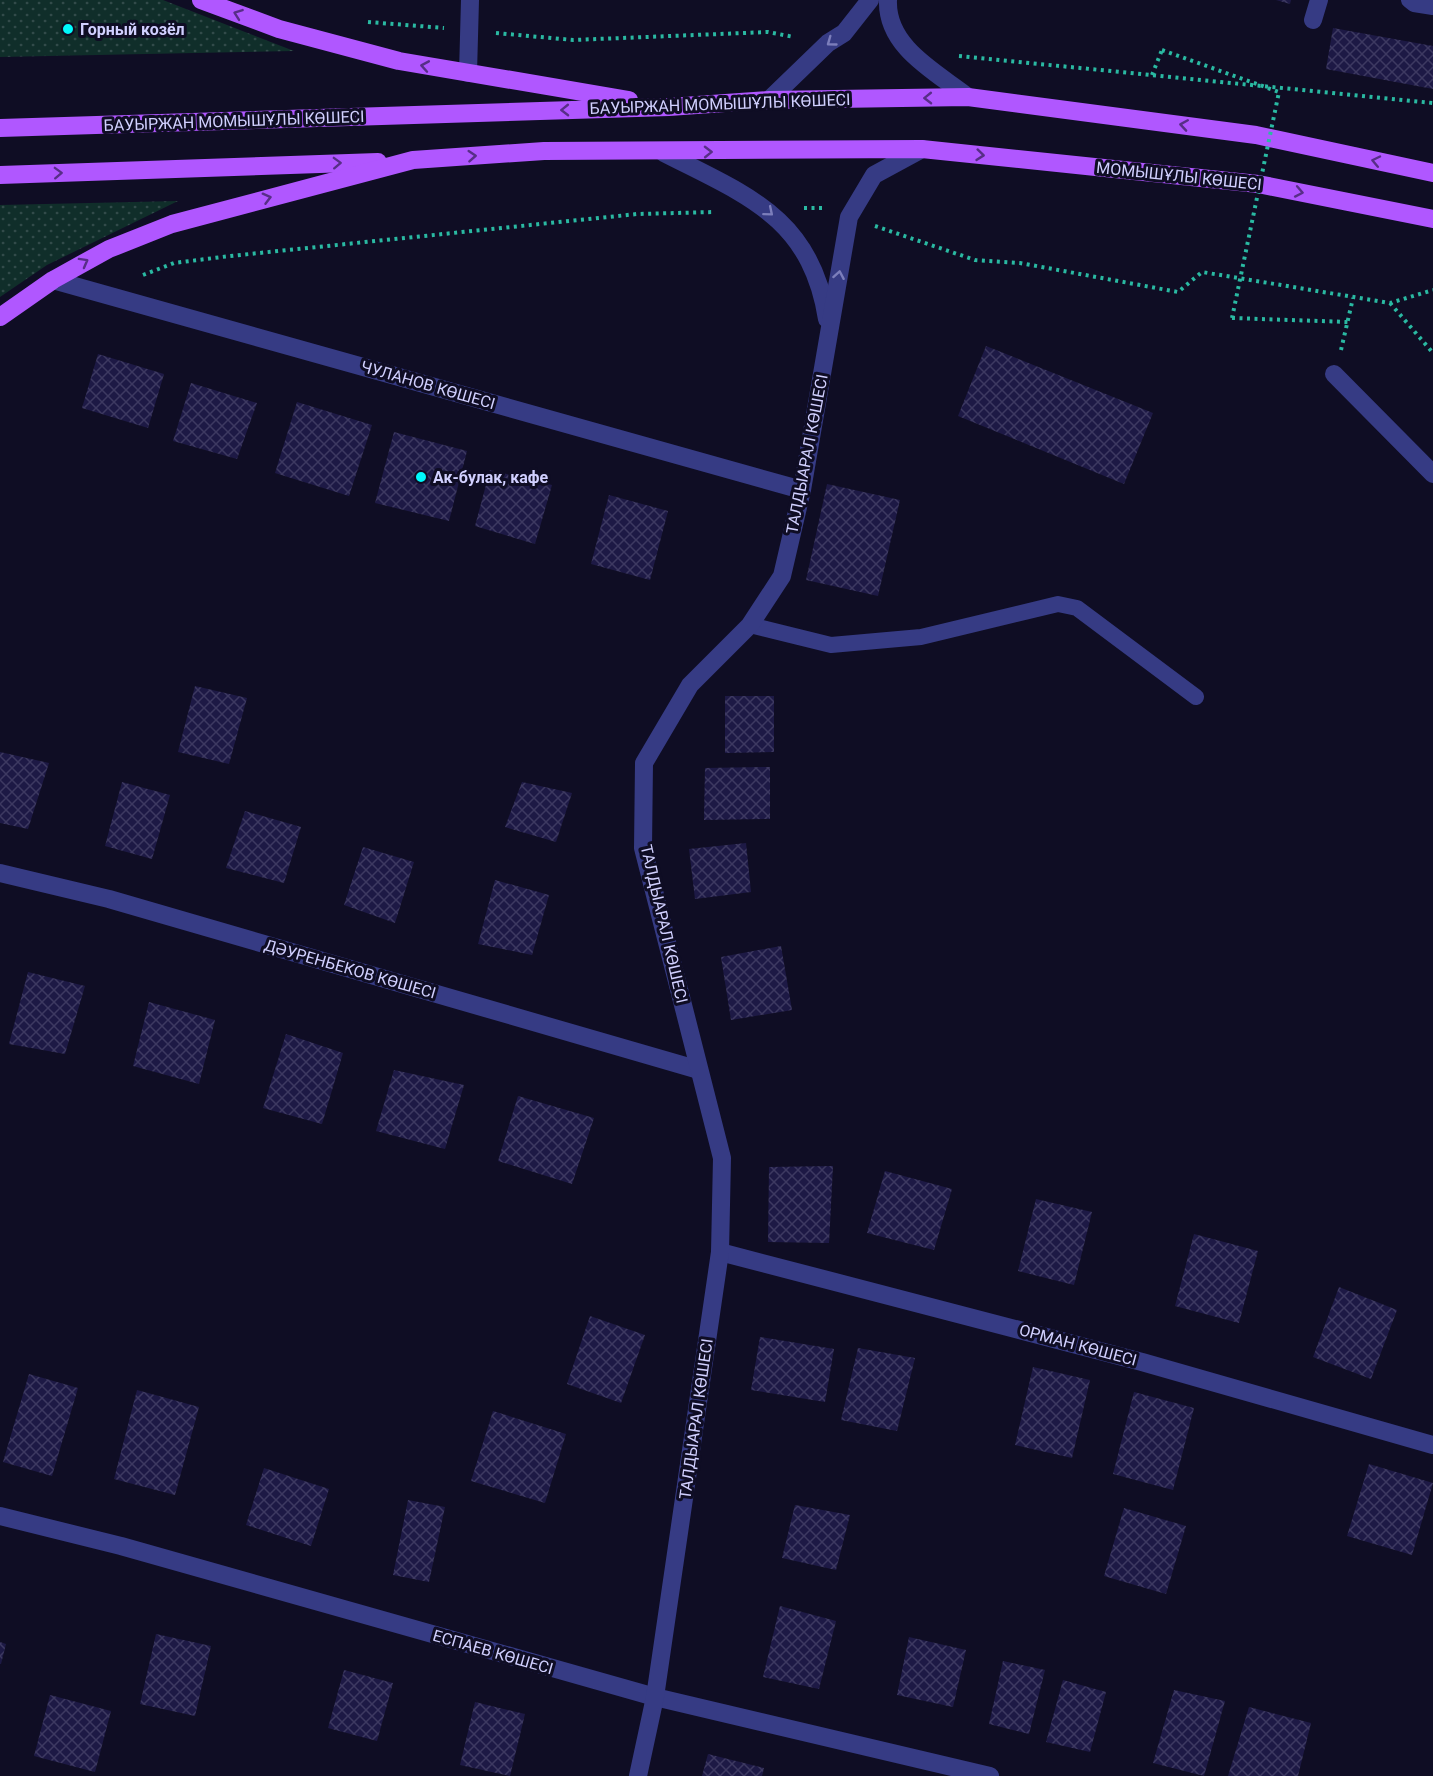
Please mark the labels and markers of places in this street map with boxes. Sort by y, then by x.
place label: Горный козёл [80,20,185,39]
marker: Горный козёл [61,22,75,36]
place label: Ак-булак, кафе [433,468,548,487]
marker: Ак-булак, кафе [414,470,428,484]

